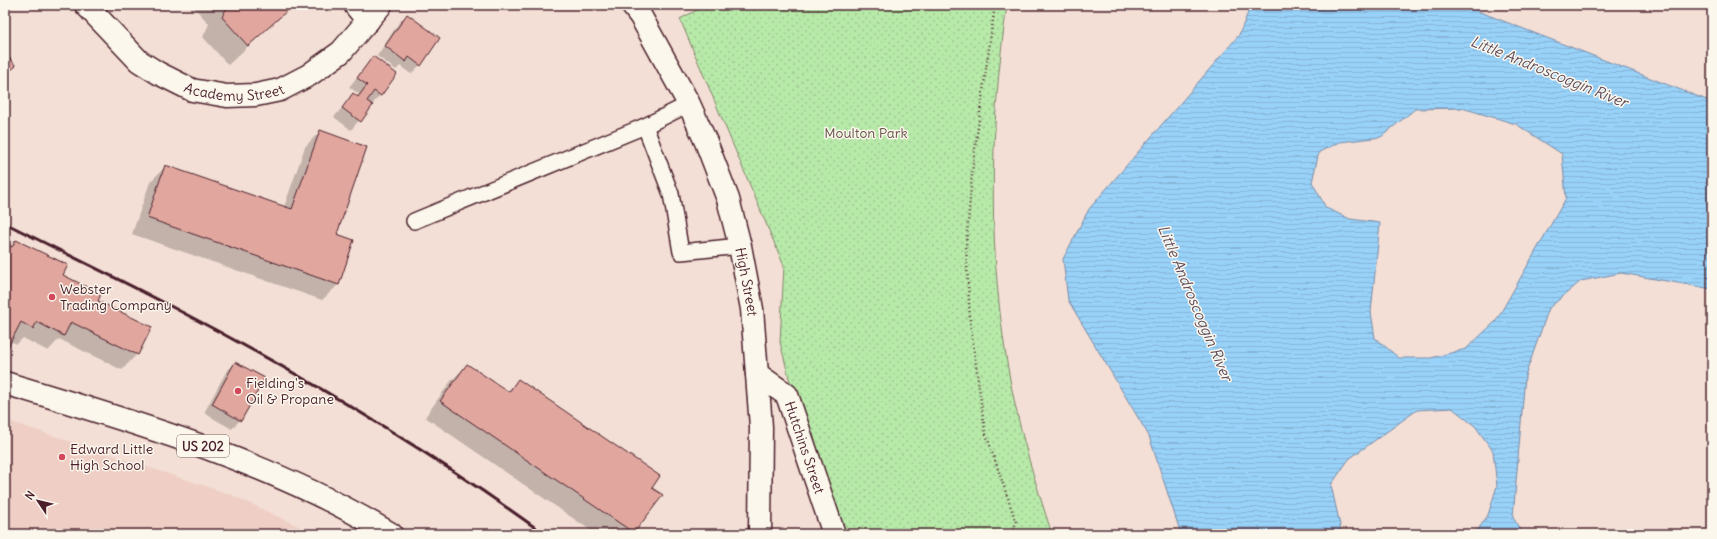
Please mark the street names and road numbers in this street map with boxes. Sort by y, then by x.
street label: Academy Street [181,78,288,105]
street label: High Street [731,246,762,317]
street label: Hutchins Street [781,399,829,496]
road number: US 202 [177,435,229,457]

